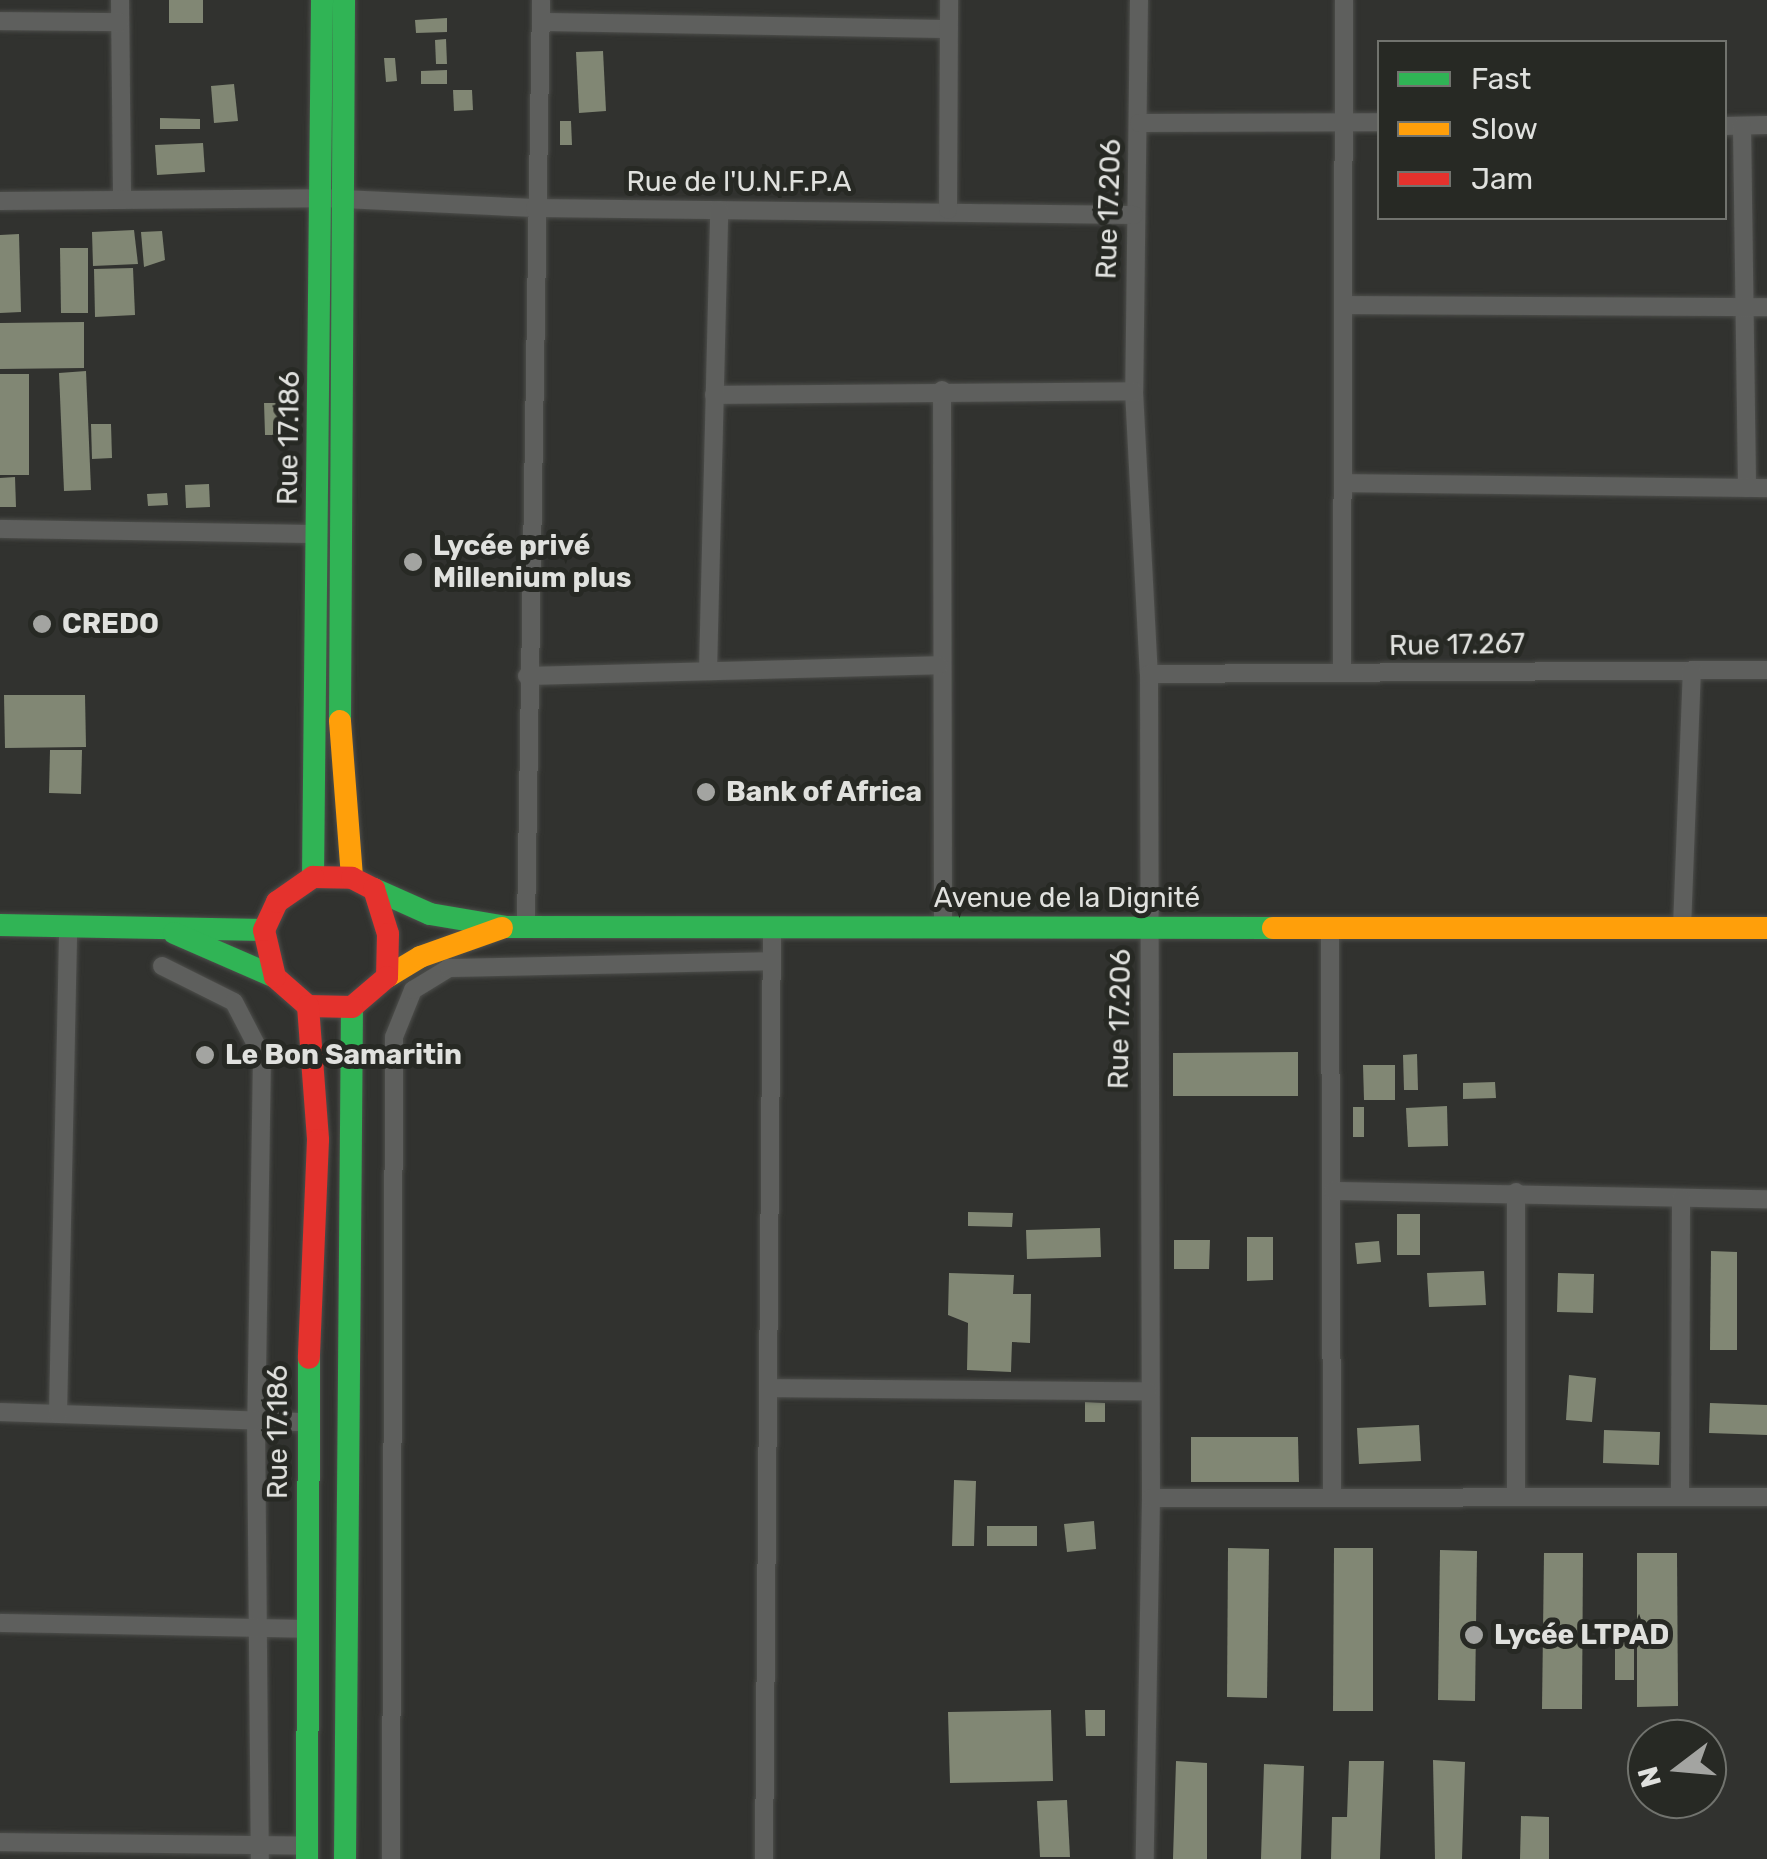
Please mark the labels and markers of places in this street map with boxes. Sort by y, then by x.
place label: Lycée privé Millenium plus [433,529,632,595]
marker: Lycée privé Millenium plus [402,551,424,573]
place label: CREDO [62,607,159,641]
marker: CREDO [31,613,53,635]
place label: Bank of Africa [726,775,923,809]
marker: Bank of Africa [695,781,717,803]
place label: Le Bon Samaritin [225,1038,462,1072]
marker: Le Bon Samaritin [194,1044,216,1066]
place label: Lycée LTPAD [1494,1618,1669,1652]
marker: Lycée LTPAD [1463,1624,1485,1646]

